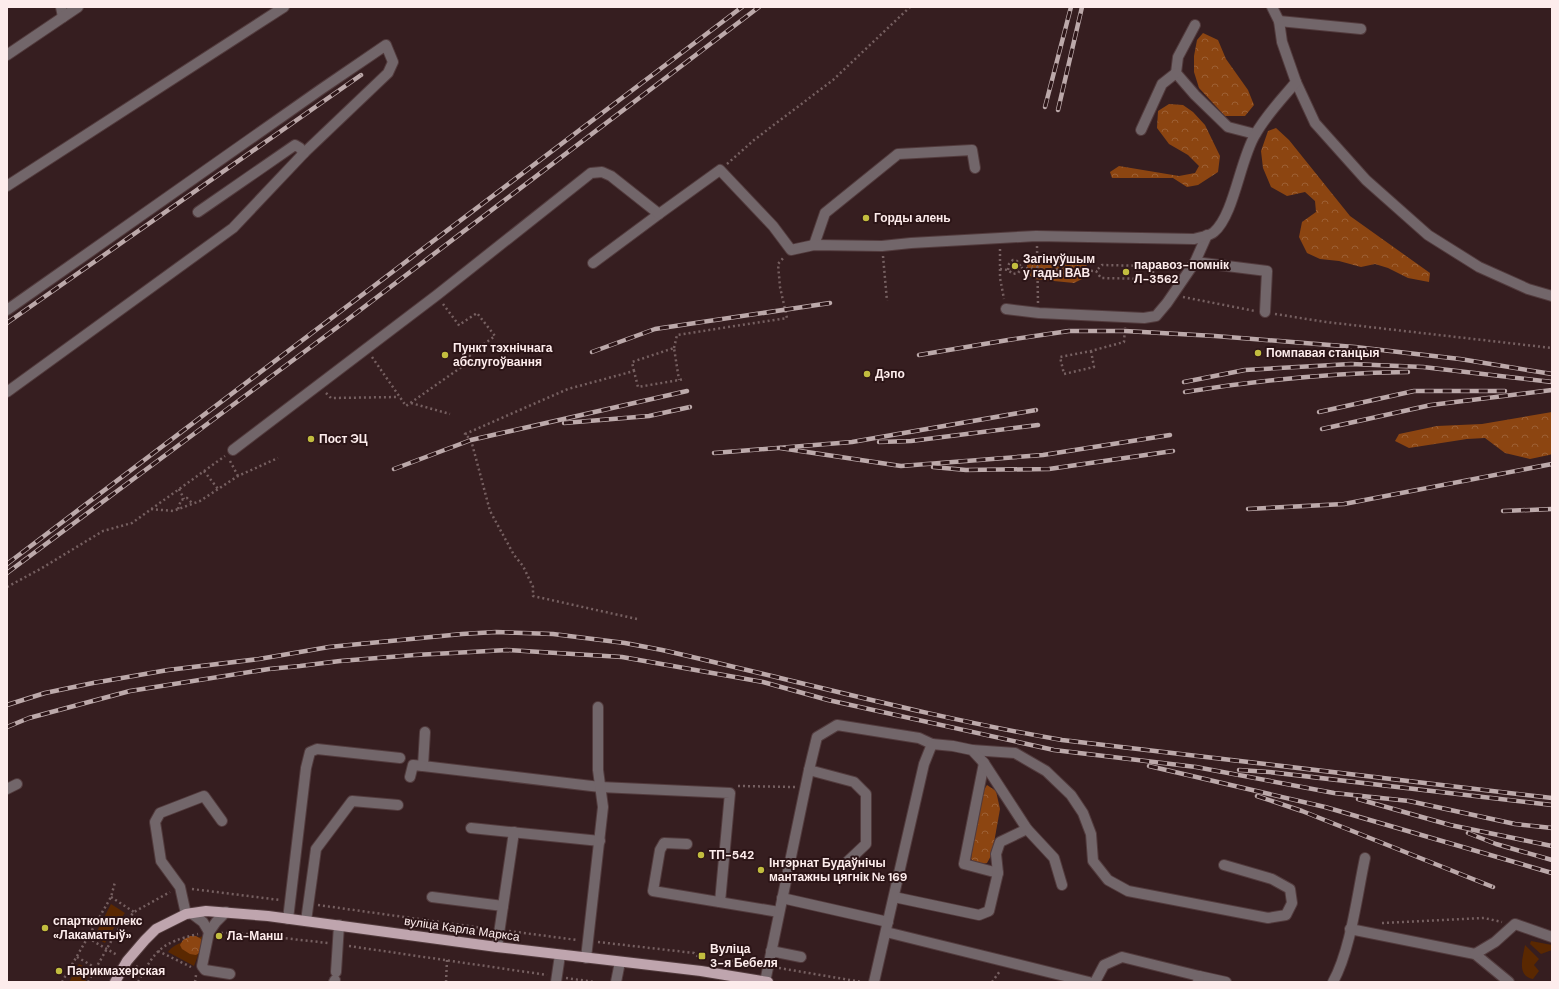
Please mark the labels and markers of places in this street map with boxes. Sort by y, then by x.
place label: Горды алень [874,210,951,226]
marker: Горды алень [861,213,871,223]
place label: Загінуўшым у гады ВАВ [1023,251,1095,281]
place label: паравоз-помнік Л-3562 [1134,257,1230,287]
marker: Загінуўшым у гады ВАВ [1010,261,1020,271]
marker: паравоз-помнік Л-3562 [1121,267,1131,277]
place label: Пункт тэхнічнага абслугоўвання [453,340,553,370]
place label: Помпавая станцыя [1266,345,1379,361]
marker: Помпавая станцыя [1253,348,1263,358]
marker: Пункт тэхнічнага абслугоўвання [440,350,450,360]
place label: Дэпо [875,366,905,382]
marker: Дэпо [862,369,872,379]
place label: Пост ЭЦ [319,431,368,447]
marker: Пост ЭЦ [306,434,316,444]
place label: ТП-542 [709,847,754,863]
marker: ТП-542 [696,850,706,860]
place label: Інтэрнат Будаўнічы мантажны цягнік № 169 [769,855,908,885]
marker: Інтэрнат Будаўнічы мантажны цягнік № 169 [756,865,766,875]
place label: спарткомплекс «Лакаматыў» [53,913,143,943]
marker: спарткомплекс «Лакаматыў» [40,923,50,933]
place label: Ла-Манш [227,928,283,944]
marker: Ла-Манш [214,931,224,941]
place label: Вуліца 3-я Бебеля [710,941,778,971]
marker: Вуліца 3-я Бебеля [697,951,707,961]
place label: Парикмахерская [67,963,165,979]
marker: Парикмахерская [54,966,64,976]

